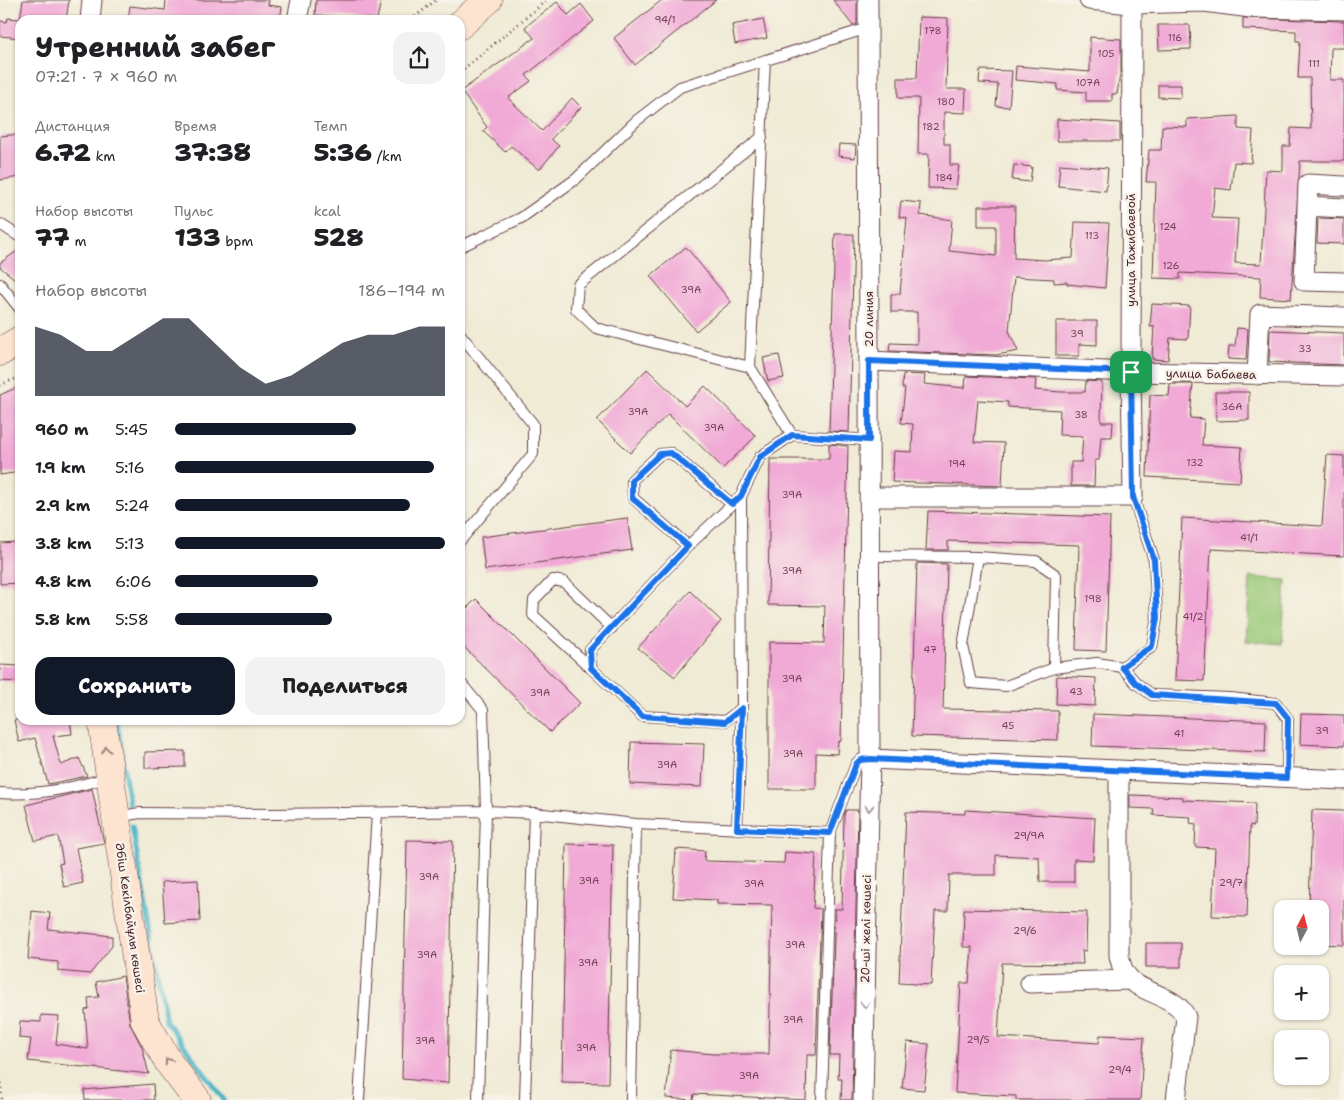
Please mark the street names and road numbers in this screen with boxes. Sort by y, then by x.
street label: улица Тажибаевой [1123,193,1139,307]
street label: 20 линия [861,291,877,347]
street label: улица Бабаева [1166,365,1257,383]
street label: Әбіш Кекілбайұлы көшесі [112,842,148,994]
street label: 20-ші желі көшесі [857,874,875,984]

